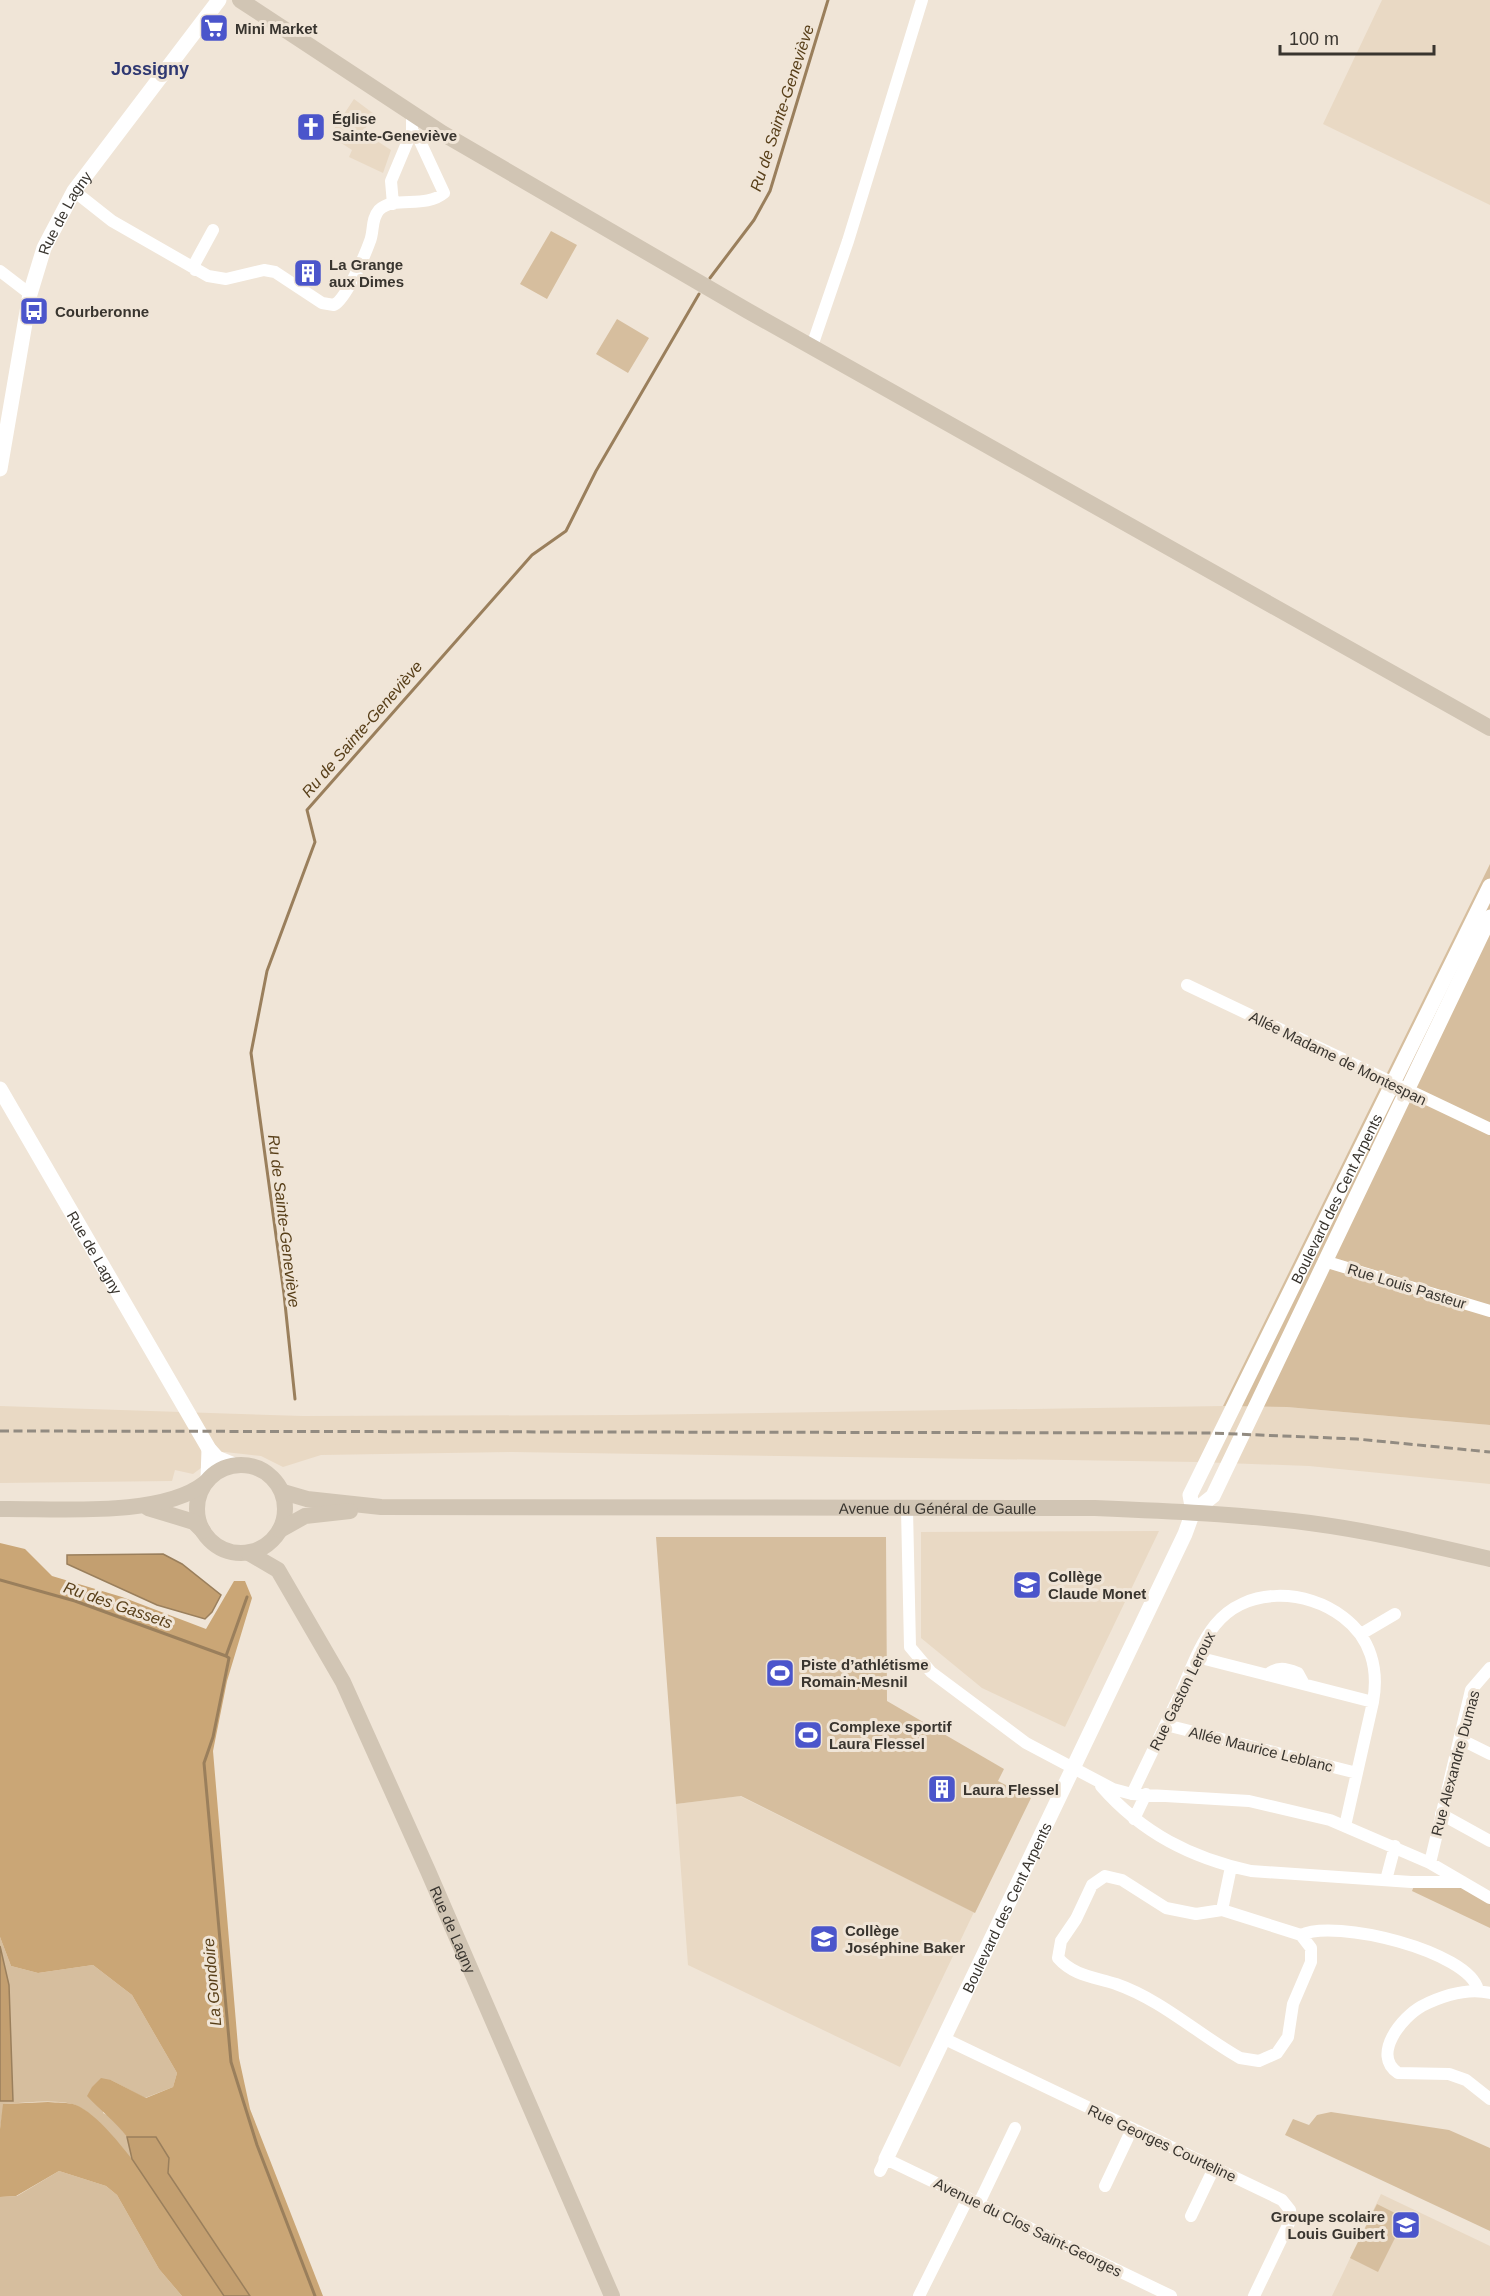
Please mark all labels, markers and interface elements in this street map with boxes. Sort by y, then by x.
supermarket icon: Mini Market [198,12,230,44]
scale bar [1280,18,1434,56]
place label: Mini Market [235,20,318,37]
water label: Ru de Sainte-Geneviève [747,22,817,194]
text: 100 m [1289,29,1339,49]
district label: Jossigny [111,59,189,79]
place label: Église Sainte-Geneviève [332,110,457,144]
church icon: Église Sainte-Geneviève [295,111,327,143]
street label: Rue de Lagny [34,167,95,257]
place label: La Grange aux Dimes [329,256,404,290]
building icon: La Grange aux Dimes [292,257,324,289]
bus stop icon: Courberonne [18,295,50,327]
place label: Courberonne [55,303,149,320]
water label: Ru de Sainte-Geneviève [298,658,426,800]
street label: Allée Madame de Montespan [1247,1008,1429,1108]
street label: Boulevard des Cent Arpents [1287,1111,1385,1286]
water label: Ru de Sainte-Geneviève [265,1133,303,1309]
street label: Rue de Lagny [64,1208,126,1298]
street label: Rue Louis Pasteur [1346,1260,1468,1312]
street label: Avenue du Général de Gaulle [839,1499,1036,1516]
place label: Collège Claude Monet [1048,1568,1146,1602]
school or university icon: Collège Claude Monet [1011,1569,1043,1601]
water label: Ru des Gassets [61,1578,175,1632]
street label: Rue Gaston Leroux [1146,1628,1218,1753]
place label: Piste d’athlétisme Romain-Mesnil [801,1656,929,1690]
sports icon: Piste d’athlétisme Romain-Mesnil [764,1657,796,1689]
street label: Rue Alexandre Dumas [1427,1688,1483,1838]
place label: Complexe sportif Laura Flessel [829,1718,953,1752]
sports icon: Complexe sportif Laura Flessel [792,1719,824,1751]
street label: Allée Maurice Leblanc [1187,1723,1335,1775]
building icon: Laura Flessel [926,1773,958,1805]
place label: Laura Flessel [963,1781,1059,1798]
street label: Boulevard des Cent Arpents [958,1819,1054,1995]
street label: Rue de Lagny [427,1883,480,1976]
place label: Collège Joséphine Baker [845,1922,965,1956]
school or university icon: Collège Joséphine Baker [808,1923,840,1955]
water label: La Gondoire [200,1937,224,2027]
street label: Rue Georges Courteline [1085,2101,1239,2185]
street label: Avenue du Clos Saint-Georges [931,2174,1125,2280]
place label: Groupe scolaire Louis Guibert [1271,2208,1385,2242]
school or university icon: Groupe scolaire Louis Guibert [1390,2209,1422,2241]

